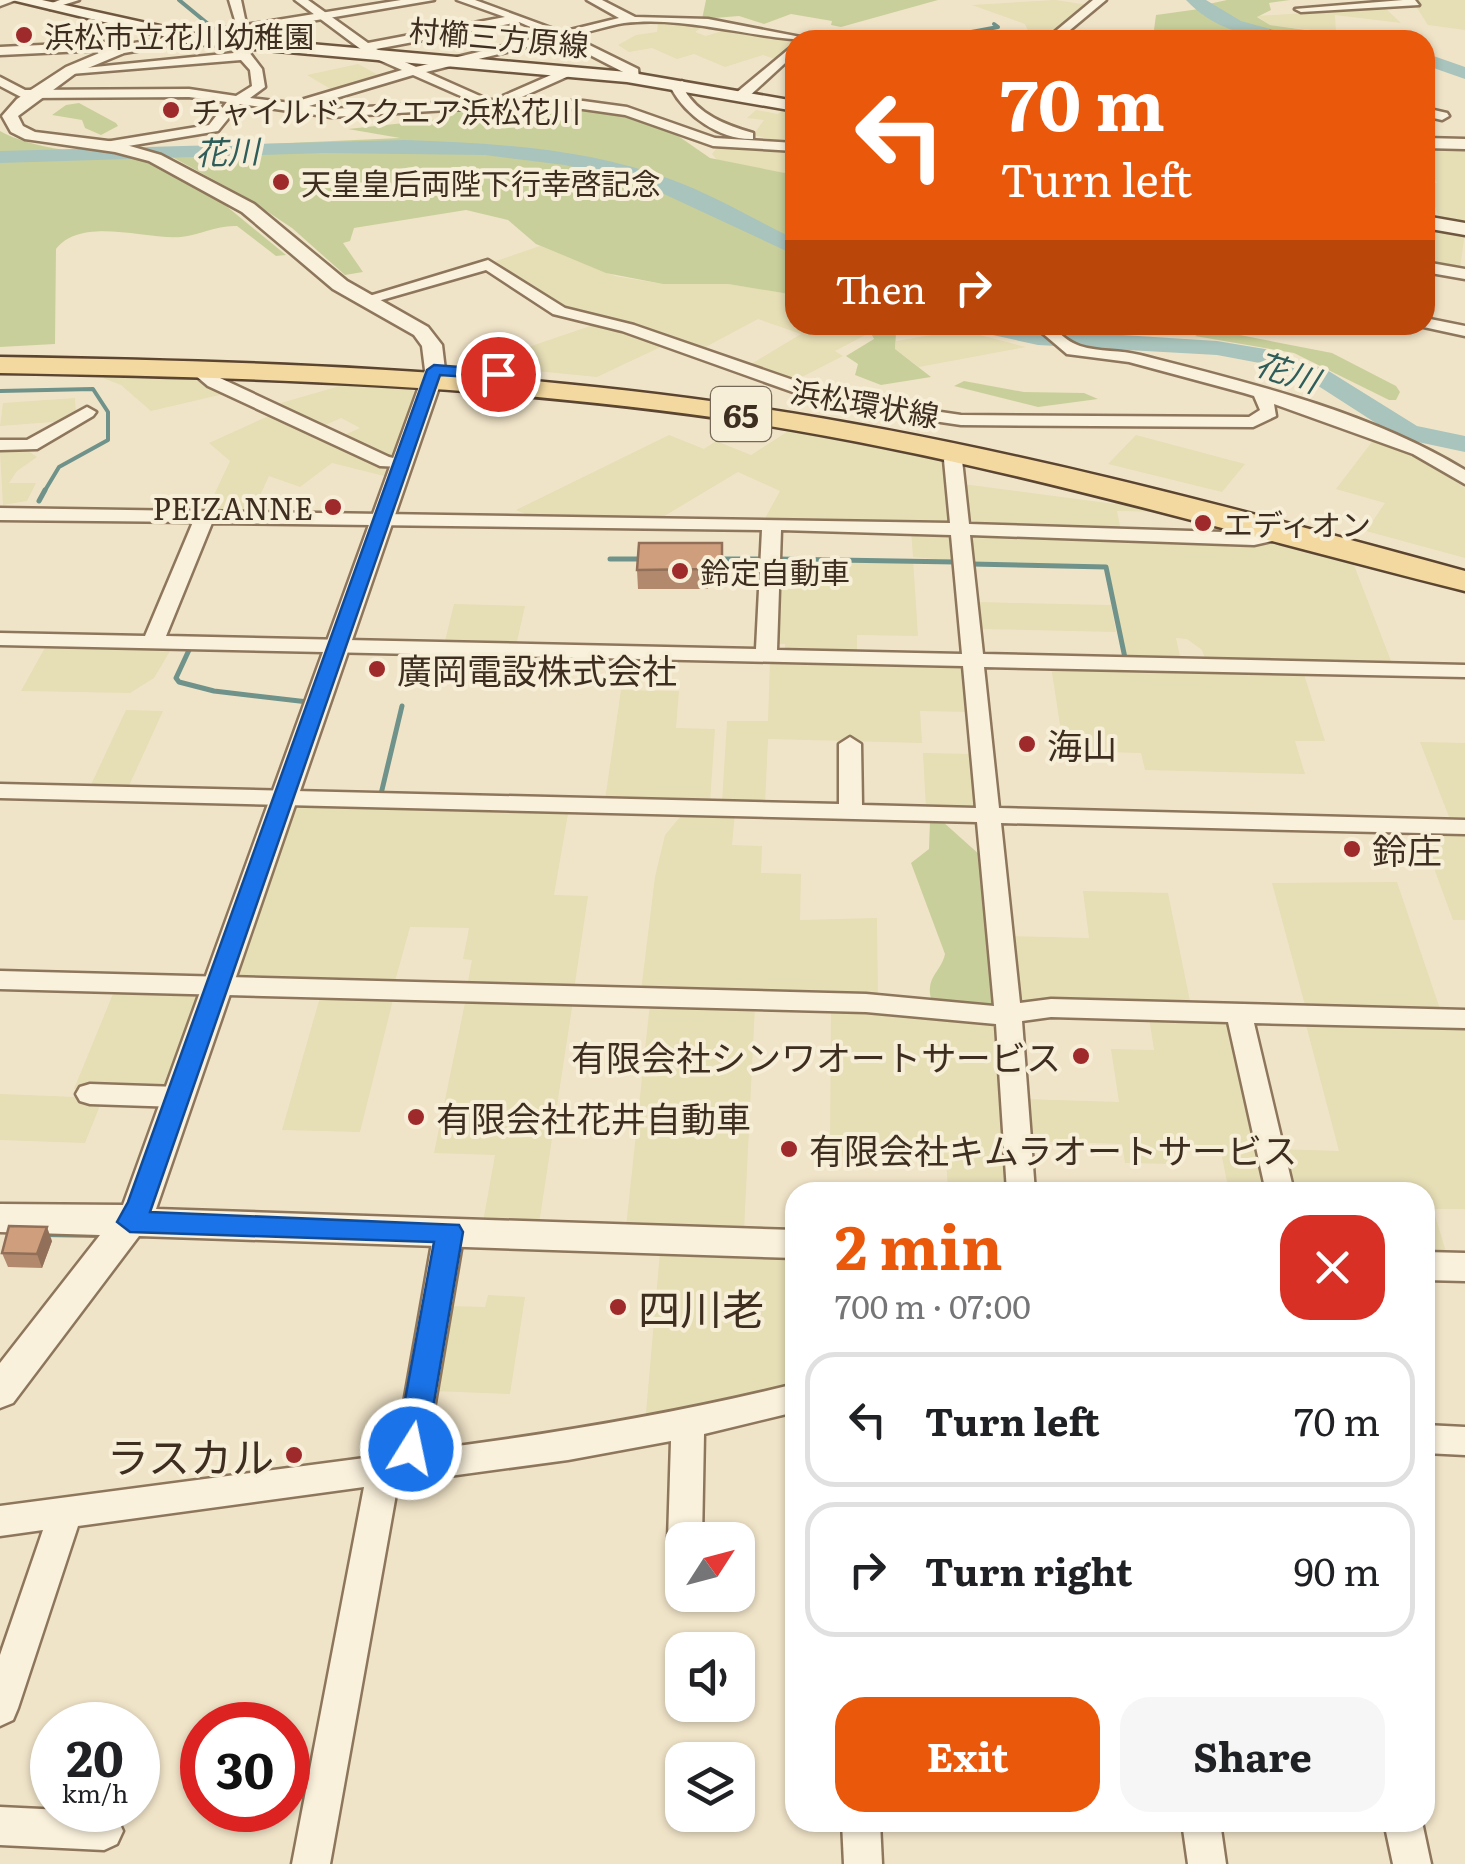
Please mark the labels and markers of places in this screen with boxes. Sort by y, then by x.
place label: 浜松市立花川幼稚園 [44,13,314,57]
marker: 浜松市立花川幼稚園 [13,24,35,46]
place label: チャイルドスクエア浜松花川 [191,88,581,132]
marker: チャイルドスクエア浜松花川 [160,99,182,121]
place label: 天皇皇后両陛下行幸啓記念 [301,160,661,204]
marker: 天皇皇后両陛下行幸啓記念 [270,171,292,193]
pin [456,332,541,417]
place label: PEIZANNE [153,485,313,529]
marker: PEIZANNE [322,496,344,518]
place label: エディオン [1223,501,1371,545]
marker: エディオン [1192,512,1214,534]
place label: 鈴定自動車 [700,549,850,593]
marker: 鈴定自動車 [669,560,691,582]
place label: 廣岡電設株式会社 [397,643,677,695]
marker: 廣岡電設株式会社 [366,658,388,680]
place label: 海山 [1047,718,1117,770]
marker: 海山 [1016,733,1038,755]
place label: 鈴庄 [1372,823,1442,875]
marker: 鈴庄 [1341,838,1363,860]
place label: 有限会社シンワオートサービス [571,1030,1061,1082]
marker: 有限会社シンワオートサービス [1070,1045,1092,1067]
place label: 有限会社花井自動車 [436,1091,751,1143]
marker: 有限会社花井自動車 [405,1106,427,1128]
place label: 有限会社キムラオートサービス [809,1123,1297,1175]
marker: 有限会社キムラオートサービス [778,1138,800,1160]
place label: 四川老 [638,1276,764,1338]
marker: 四川老 [607,1296,629,1318]
place label: ラスカル [107,1424,274,1486]
marker: ラスカル [283,1444,305,1466]

